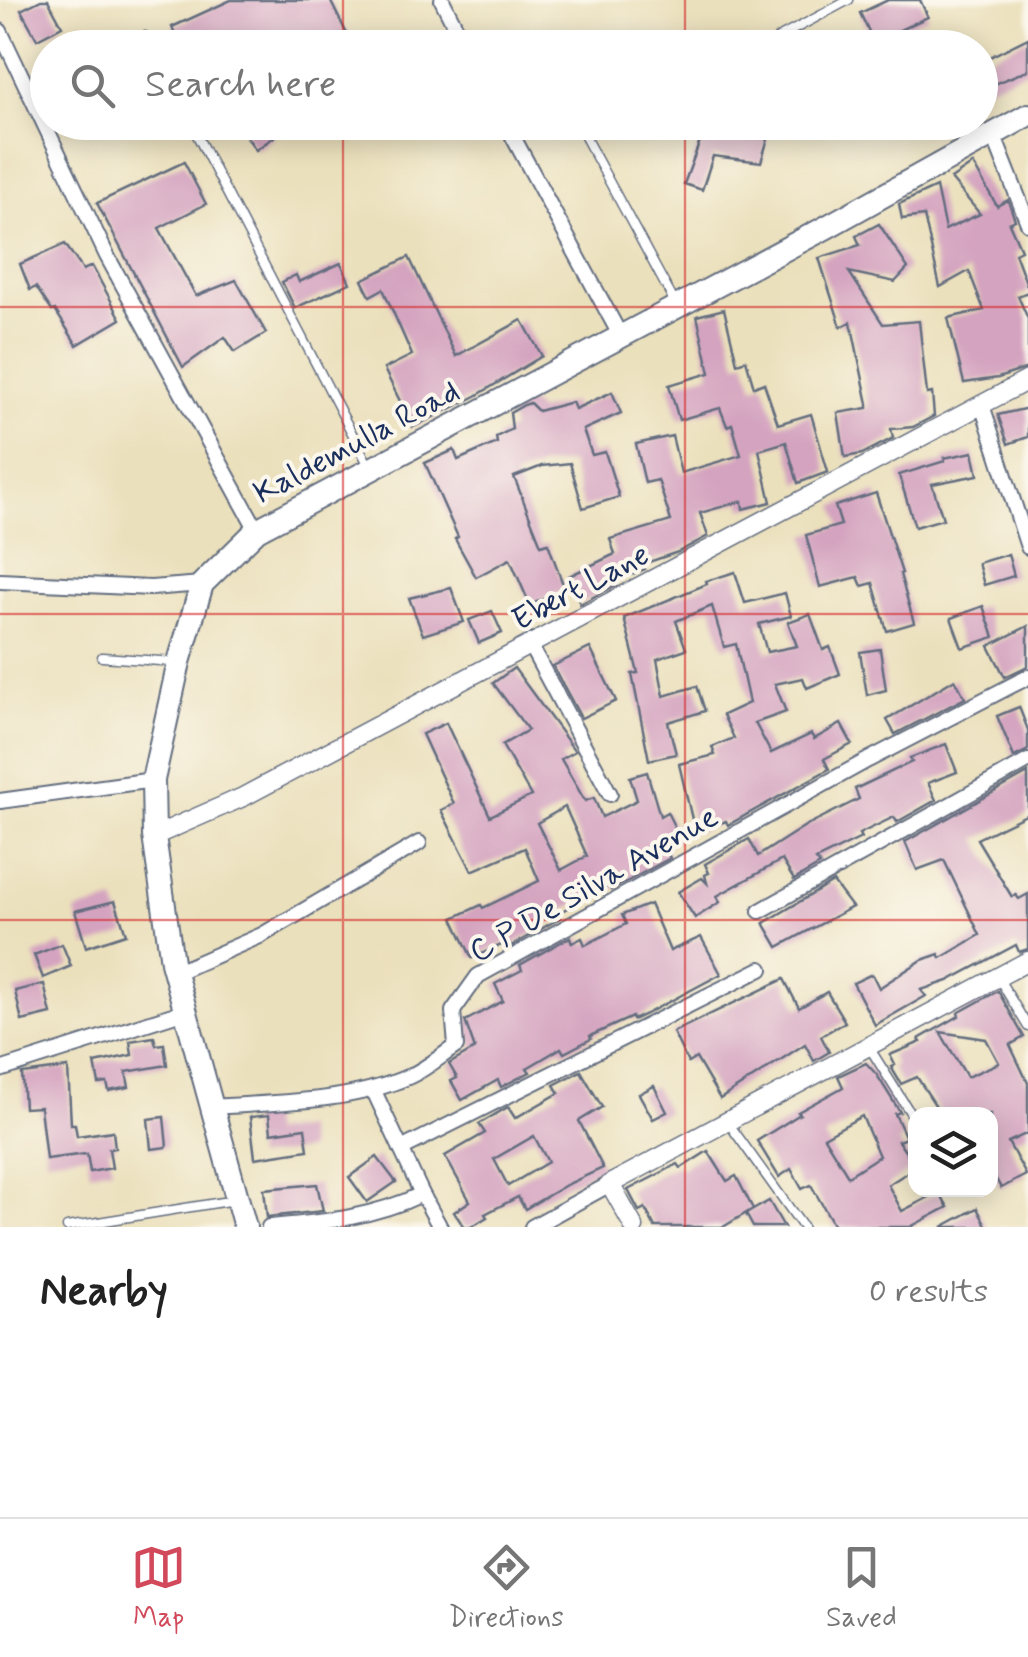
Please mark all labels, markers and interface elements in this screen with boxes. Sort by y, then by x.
search box [30,30,998,140]
icon: search [65,58,120,113]
text: Search here [145,61,336,110]
street label: Kaldemulla Road [247,371,467,515]
street label: Ebert Lane [505,534,657,641]
street label: C P De Silva Avenue [462,796,726,973]
map controls [908,1107,998,1197]
button: layers [908,1107,998,1197]
text: Nearby [40,1265,168,1320]
text: 0 results [869,1271,988,1313]
tab: Map [131,1540,186,1637]
tab: Directions [449,1540,564,1637]
tab: Saved [826,1540,897,1637]

